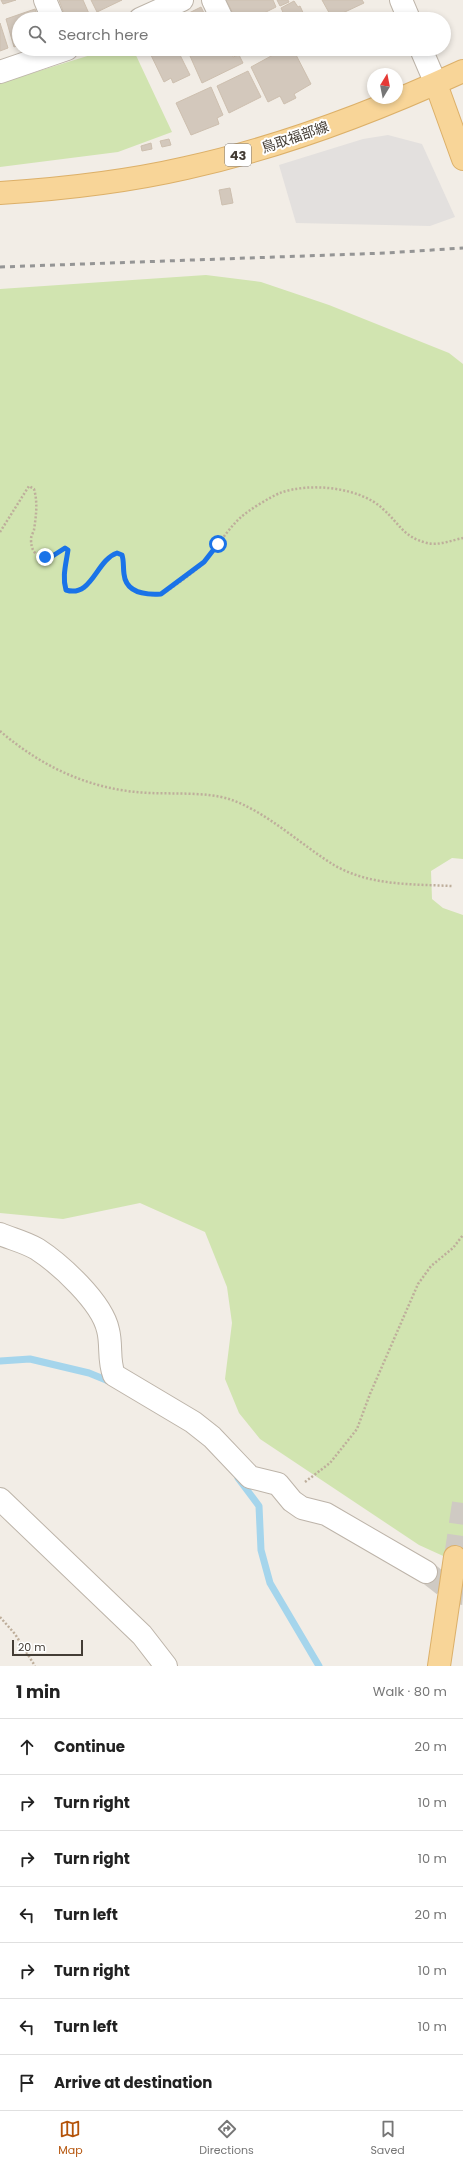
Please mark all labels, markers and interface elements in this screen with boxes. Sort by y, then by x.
search box [12,12,451,56]
icon: search [26,23,48,45]
text: Search here [58,24,148,45]
north arrow [367,68,403,104]
street label: 鳥取福部線 [259,116,331,158]
road number: 43 [225,144,251,166]
route start [209,535,227,553]
route end [36,548,54,566]
scale bar [12,1638,83,1657]
text: 20 m [18,1639,46,1655]
text: 1 min [16,1680,60,1704]
text: Walk · 80 m [373,1682,447,1701]
icon: ahead [16,1736,38,1758]
text: Continue [54,1736,125,1757]
text: 20 m [414,1737,447,1756]
icon: right [16,1792,38,1814]
text: Turn right [54,1792,130,1813]
text: 10 m [418,1793,447,1812]
icon: right [16,1848,38,1870]
text: Turn right [54,1848,130,1869]
text: 10 m [418,1849,447,1868]
icon: left [16,1904,38,1926]
text: Turn left [54,1904,118,1925]
text: 20 m [414,1905,447,1924]
icon: right [16,1960,38,1982]
text: Turn right [54,1960,130,1981]
text: 10 m [418,1961,447,1980]
icon: left [16,2016,38,2038]
text: Turn left [54,2016,118,2037]
text: 10 m [418,2017,447,2036]
icon: arrive [16,2072,38,2094]
text: Arrive at destination [54,2072,212,2093]
tab: Map [58,2118,83,2159]
tab: Directions [199,2118,254,2159]
tab: Saved [370,2118,405,2159]

